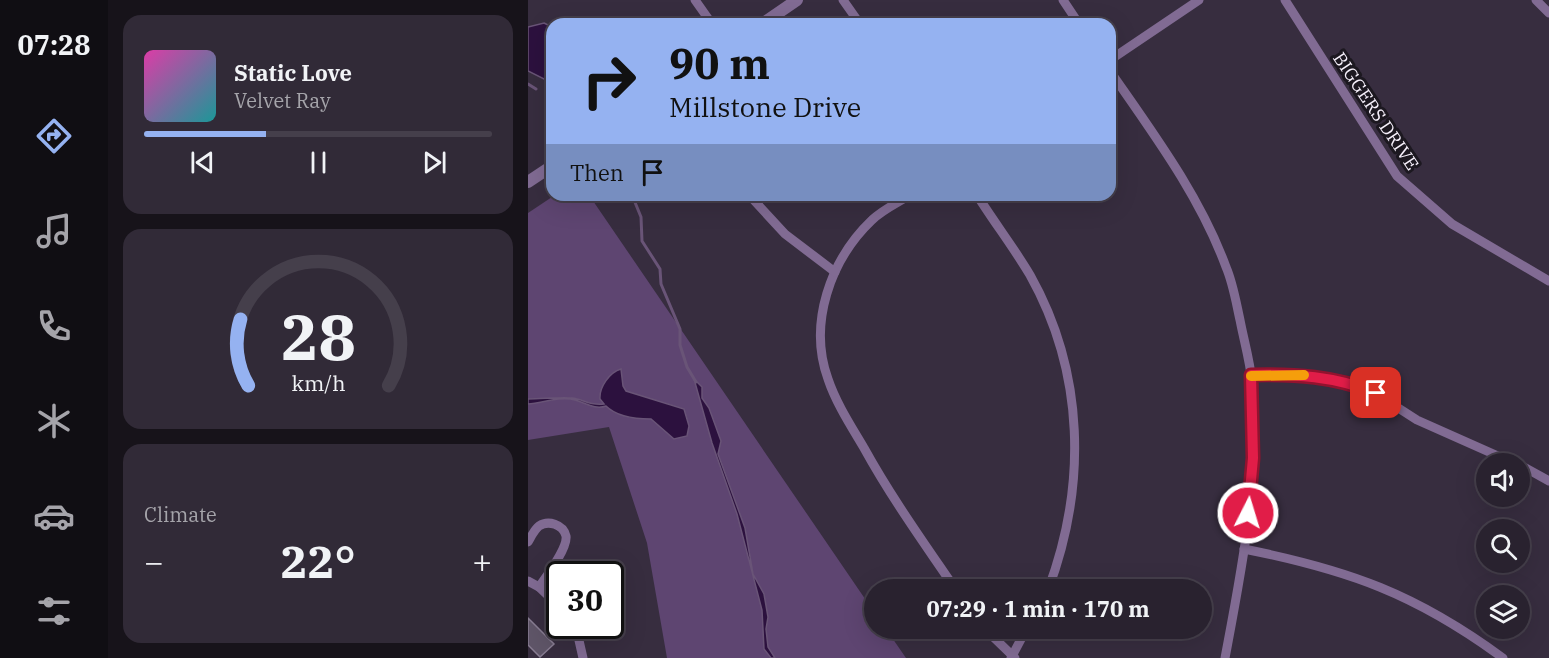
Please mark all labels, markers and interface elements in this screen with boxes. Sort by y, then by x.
text: 07:28 [18,27,90,62]
text: 90 m [669,36,770,91]
icon: right [570,42,648,120]
street label: BIGGERS DRIVE [1328,48,1424,174]
text: Static Love [234,58,352,87]
text: Velvet Ray [234,87,331,114]
text: Millstone Drive [669,89,861,124]
icon: directions [33,115,75,157]
icon: previous [186,146,219,179]
icon: pause [302,146,335,179]
icon: next [418,146,451,179]
icon: arrive [636,156,669,189]
text: Then [570,158,624,187]
icon: music [33,210,75,252]
text: 28 [281,296,355,377]
icon: phone [33,305,75,347]
pin [1350,367,1401,418]
text: km/h [291,369,345,397]
icon: arrive [1359,376,1392,409]
icon: climate [33,400,75,442]
map controls [1476,453,1530,639]
button: sound [1476,453,1530,507]
position arrow [1216,481,1280,545]
icon: car [33,495,75,537]
text: Climate [144,501,217,528]
button: search [1476,519,1530,573]
text: 22° [280,532,356,590]
text: − [144,540,164,583]
text: + [472,540,492,583]
speed limit sign: 30 [546,561,624,639]
button: layers [1476,585,1530,639]
icon: filters [33,590,75,632]
text: 07:29 · 1 min · 170 m [926,594,1150,623]

